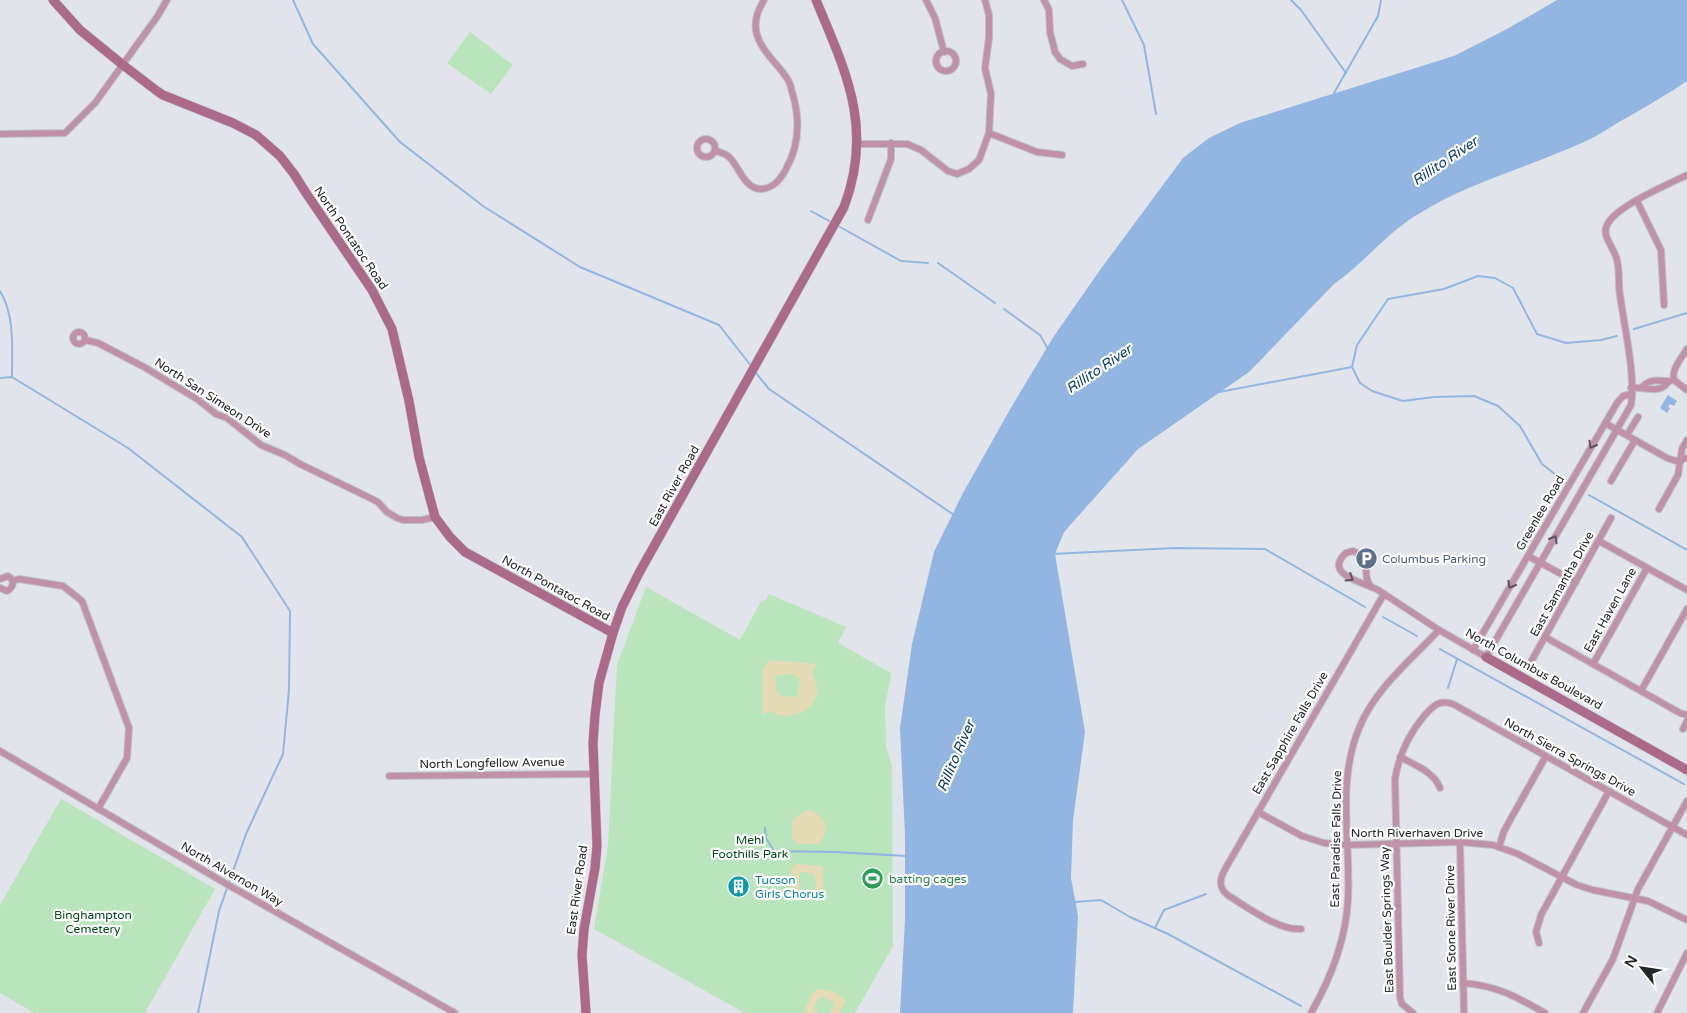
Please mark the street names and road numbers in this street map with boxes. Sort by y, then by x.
street label: North Pontatoc Road [311,184,391,292]
street label: North San Simeon Drive [152,355,274,441]
street label: East River Road [646,443,702,529]
street label: Greenlee Road [1513,473,1567,553]
street label: East Samantha Drive [1527,529,1597,639]
street label: North Pontatoc Road [500,552,612,624]
street label: East Haven Lane [1581,565,1639,655]
street label: North Columbus Boulevard [1463,625,1605,713]
street label: East Sapphire Falls Drive [1249,669,1331,797]
street label: North Sierra Springs Drive [1502,715,1638,799]
street label: North Longfellow Avenue [419,755,565,771]
street label: East Paradise Falls Drive [1328,770,1344,908]
street label: North Riverhaven Drive [1351,826,1483,840]
street label: North Alvernon Way [178,839,286,909]
street label: East River Road [564,844,590,936]
street label: East Boulder Springs Way [1377,846,1397,994]
street label: East Stone River Drive [1443,865,1459,991]

